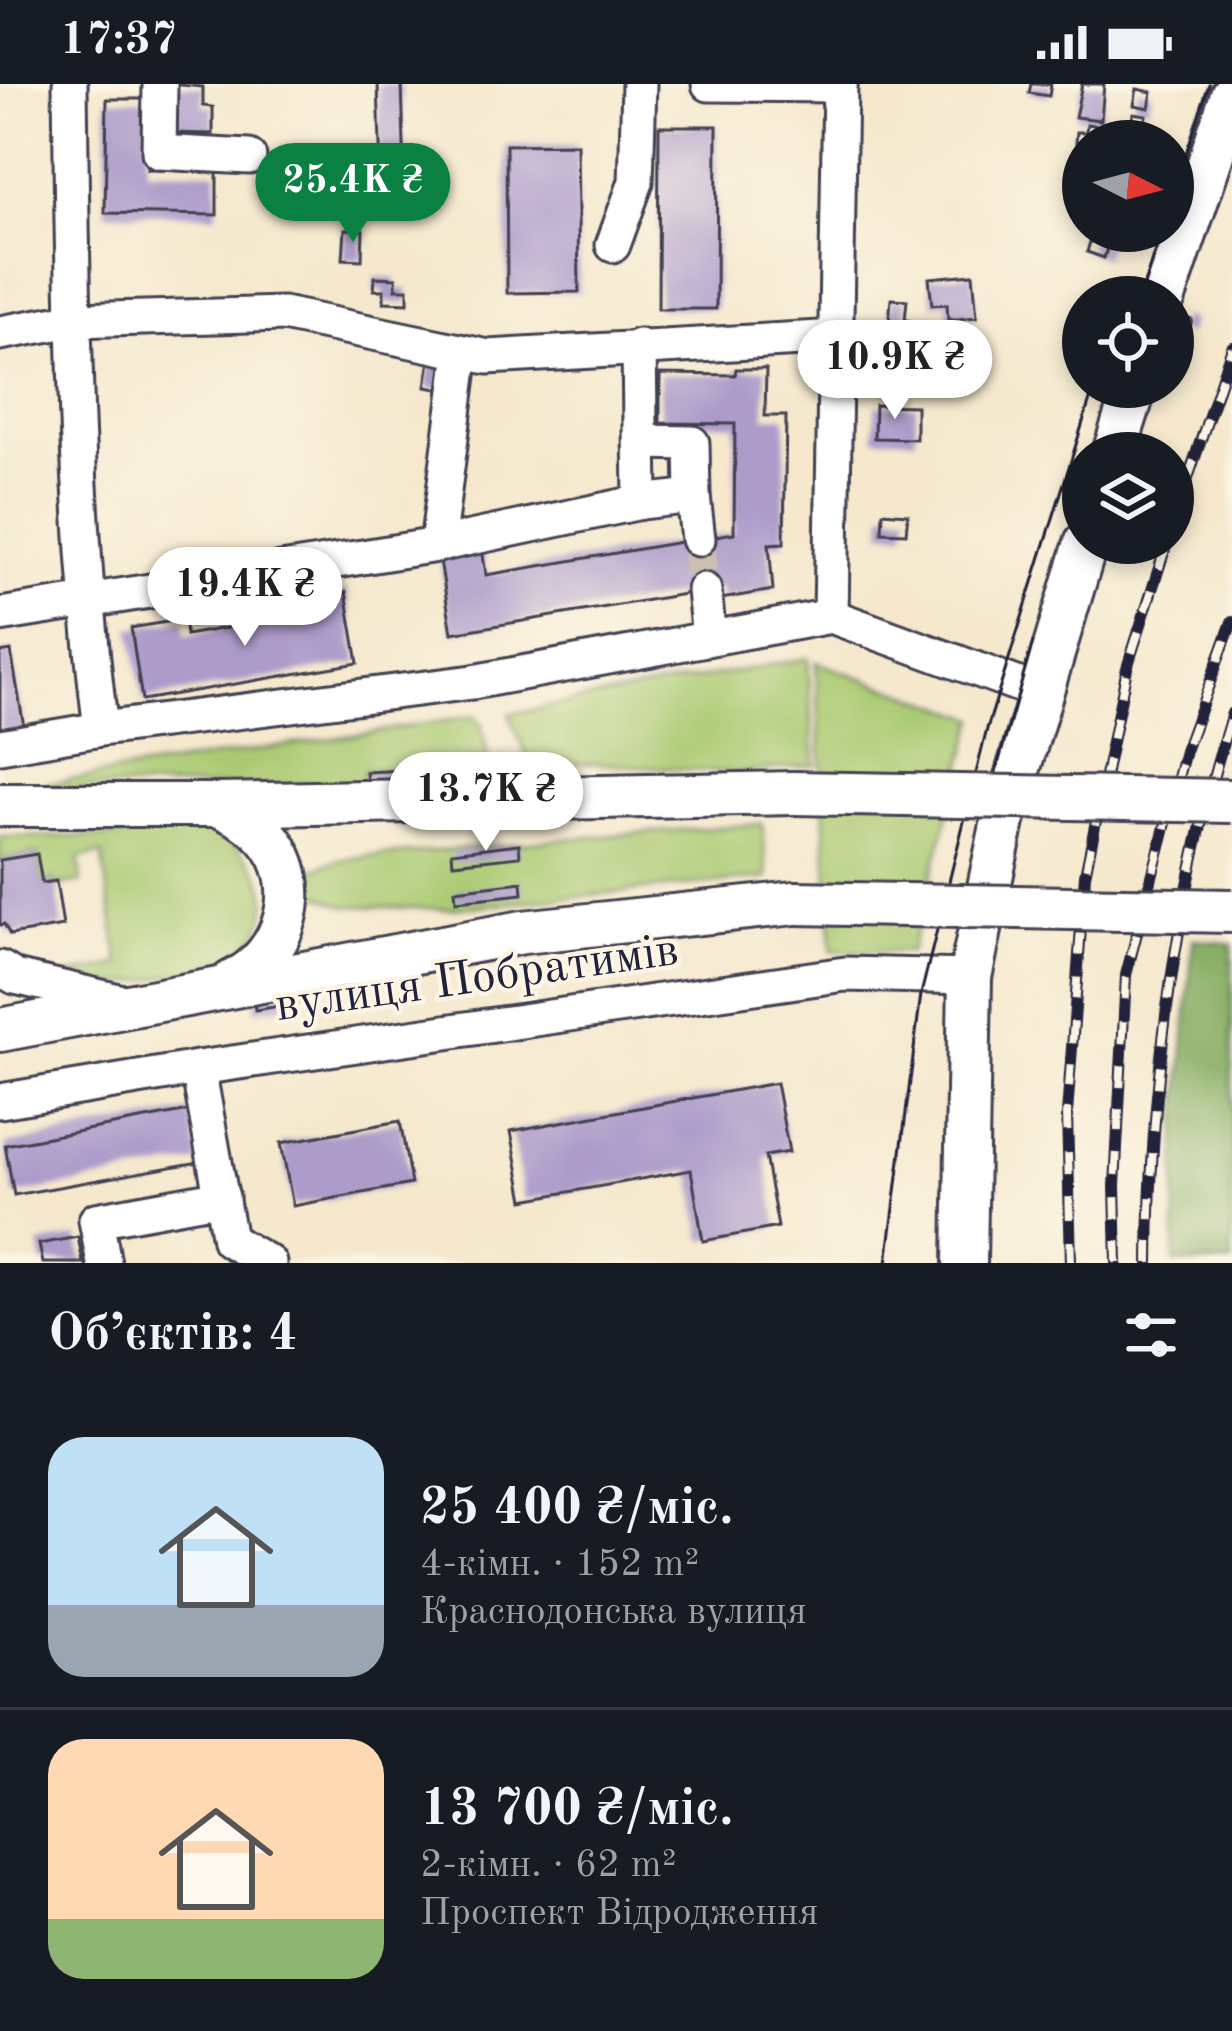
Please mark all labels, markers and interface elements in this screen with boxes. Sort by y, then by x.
text: 17:37 [60,19,177,64]
north arrow [1062,120,1194,252]
map controls [1062,120,1194,564]
pin: 25.4K ₴ [242,143,464,245]
text: 25.4K ₴ [282,162,424,201]
button: locate [1062,276,1194,408]
pin: 10.9K ₴ [784,320,1006,422]
text: 10.9K ₴ [824,339,966,378]
button: layers [1062,432,1194,564]
pin: 19.4K ₴ [134,547,356,649]
text: 19.4K ₴ [174,566,316,605]
pin: 13.7K ₴ [375,752,597,854]
text: 13.7K ₴ [415,771,557,810]
street label: вулиця Побратимів [272,927,682,1031]
icon: filters [1118,1302,1184,1368]
text: Об’єктів: 4 [48,1310,298,1361]
text: 25 400 ₴/міс. [420,1484,733,1535]
icon: home [144,1485,288,1629]
text: 4-кімн. · 152 m² [420,1545,699,1584]
text: Краснодонська вулиця [420,1593,807,1632]
text: 13 700 ₴/міс. [420,1785,733,1836]
icon: home [144,1787,288,1931]
text: 2-кімн. · 62 m² [420,1846,677,1885]
text: Проспект Відродження [420,1894,819,1933]

